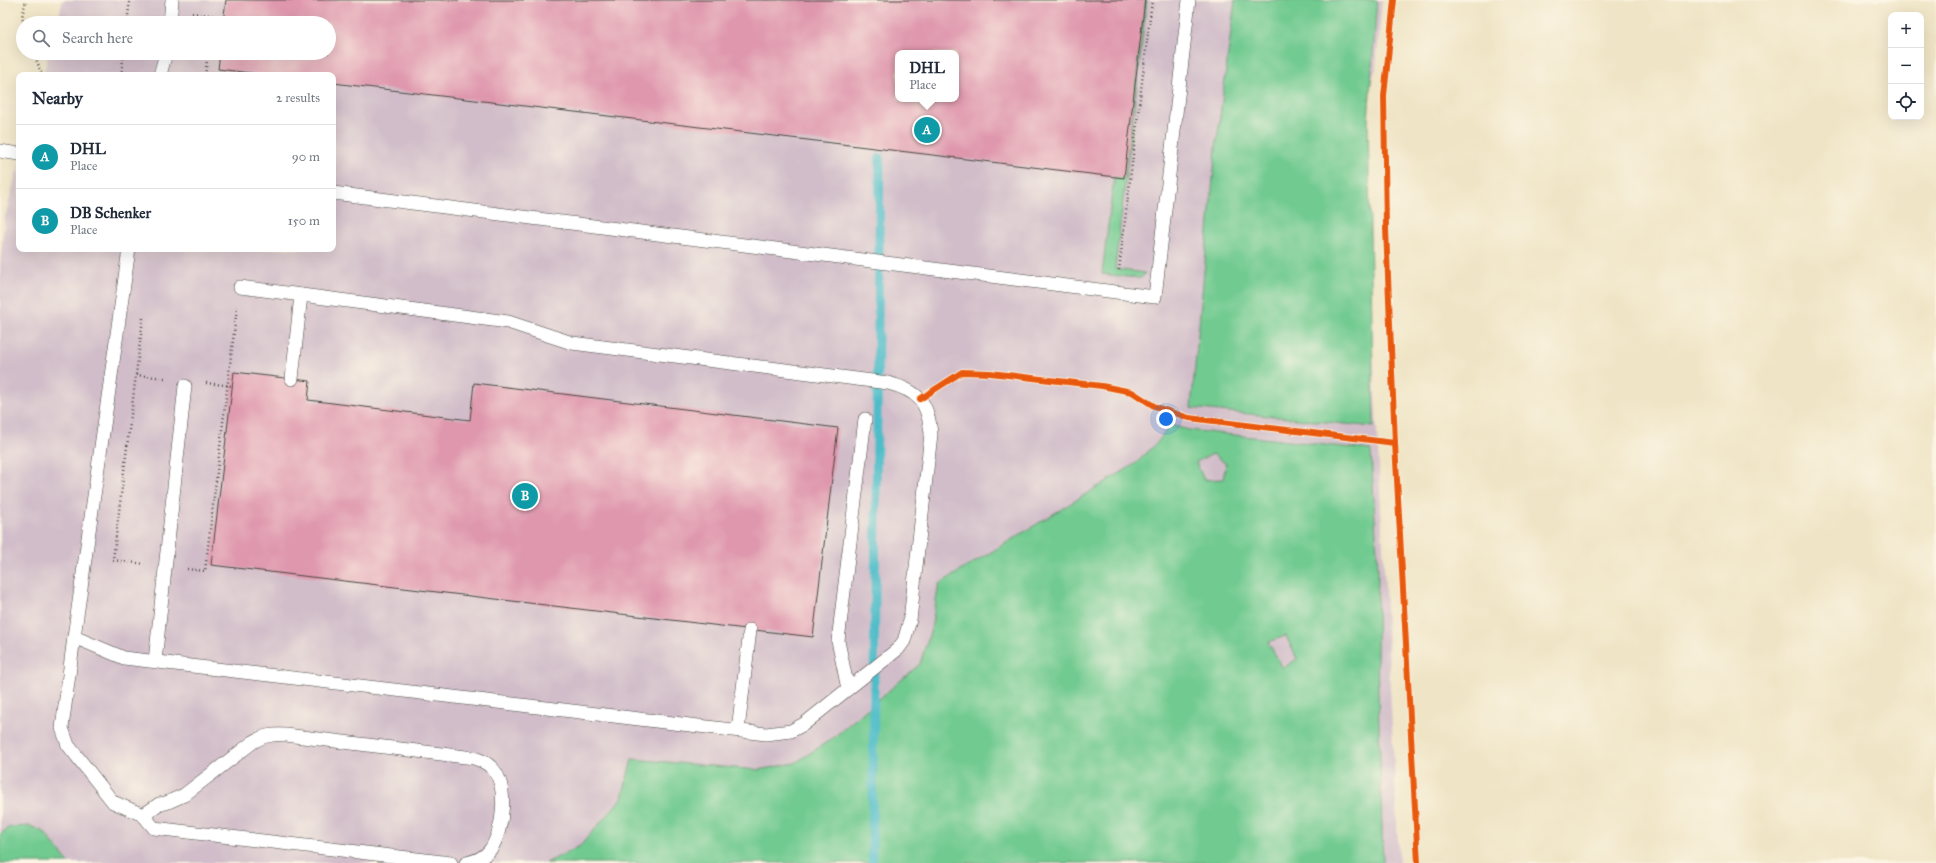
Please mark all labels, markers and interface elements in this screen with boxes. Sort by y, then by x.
map controls [1888,12,1924,120]
button: + [1888,12,1924,48]
search box [16,16,336,60]
icon: search [30,27,52,49]
text: Search here [62,29,133,47]
button: − [1888,48,1924,84]
popup [895,50,959,102]
text: DHL [909,59,945,77]
text: Place [909,77,936,93]
button: locate [1888,84,1924,120]
text: Nearby [32,88,83,109]
text: 2 results [276,90,320,106]
pin: A [914,115,940,145]
text: DHL [70,140,106,158]
text: A [41,149,49,165]
text: 90 m [292,149,320,165]
text: Place [70,158,97,174]
text: DB Schenker [70,204,151,222]
text: B [41,213,49,229]
text: 150 m [288,213,320,229]
text: Place [70,222,97,238]
your location [1156,409,1176,429]
pin: B [512,481,538,511]

